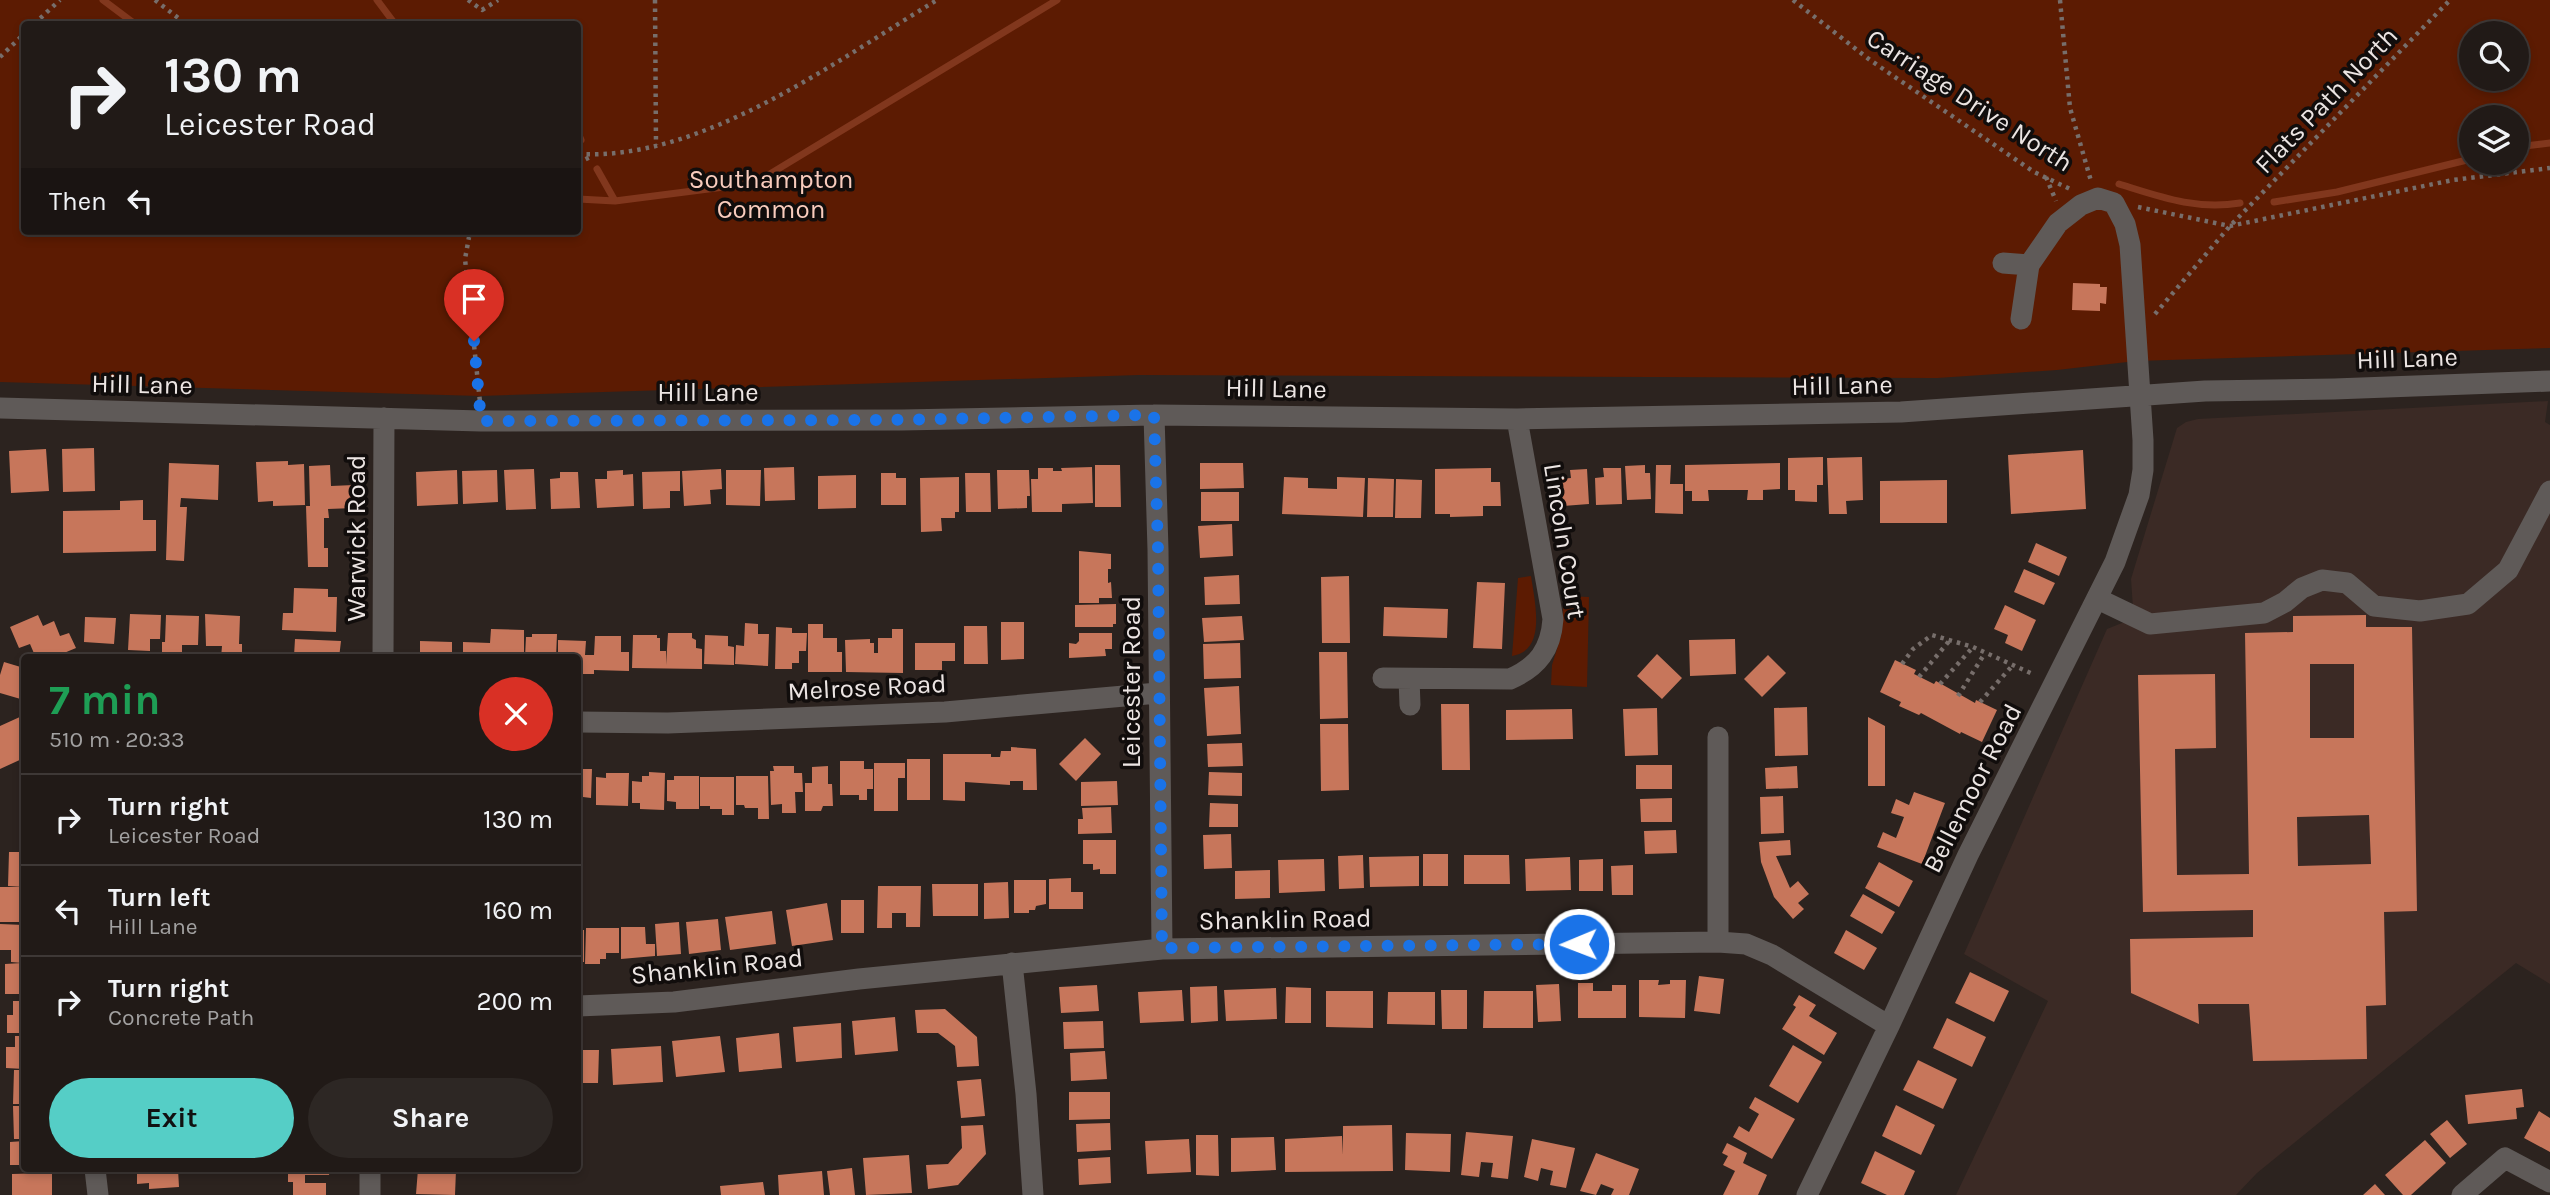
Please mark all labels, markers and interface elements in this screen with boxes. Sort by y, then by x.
street label: Flats Path North [2249,21,2404,180]
map controls [2459,21,2529,175]
button: search [2459,21,2529,91]
street label: Carriage Drive North [1861,22,2078,179]
text: 130 m [164,47,302,104]
icon: right [49,49,140,140]
button: layers [2459,105,2529,175]
text: Leicester Road [164,106,376,143]
park label: Southampton Common [689,164,853,225]
icon: left [121,182,159,220]
text: Then [49,186,107,217]
pin [444,269,504,341]
icon: arrive [455,280,493,318]
street label: Hill Lane [2356,341,2458,376]
street label: Hill Lane [91,368,193,401]
street label: Hill Lane [1791,369,1893,402]
street label: Hill Lane [1225,372,1327,405]
street label: Hill Lane [657,377,759,408]
street label: Warwick Road [341,455,372,621]
street label: Lincoln Court [1537,461,1592,621]
street label: Leicester Road [1116,596,1147,768]
street label: Melrose Road [787,668,947,707]
text: 7 min [49,675,160,725]
button: close [479,677,553,751]
street label: Bellemoor Road [1917,699,2028,878]
text: 510 m · 20:33 [49,726,185,753]
text: Turn right [108,791,229,822]
icon: right [49,801,87,839]
text: 130 m [483,804,553,835]
text: Leicester Road [108,822,260,849]
text: Turn left [108,882,210,913]
icon: left [49,892,87,930]
text: 160 m [484,895,553,926]
street label: Shanklin Road [1198,902,1372,937]
position arrow [1542,907,1616,981]
text: Hill Lane [108,913,198,940]
street label: Shanklin Road [629,942,805,991]
text: Turn right [108,973,229,1004]
icon: right [49,983,87,1021]
text: 200 m [477,986,553,1017]
text: Concrete Path [108,1004,254,1031]
button: Exit [49,1078,294,1158]
button: Share [308,1078,553,1158]

